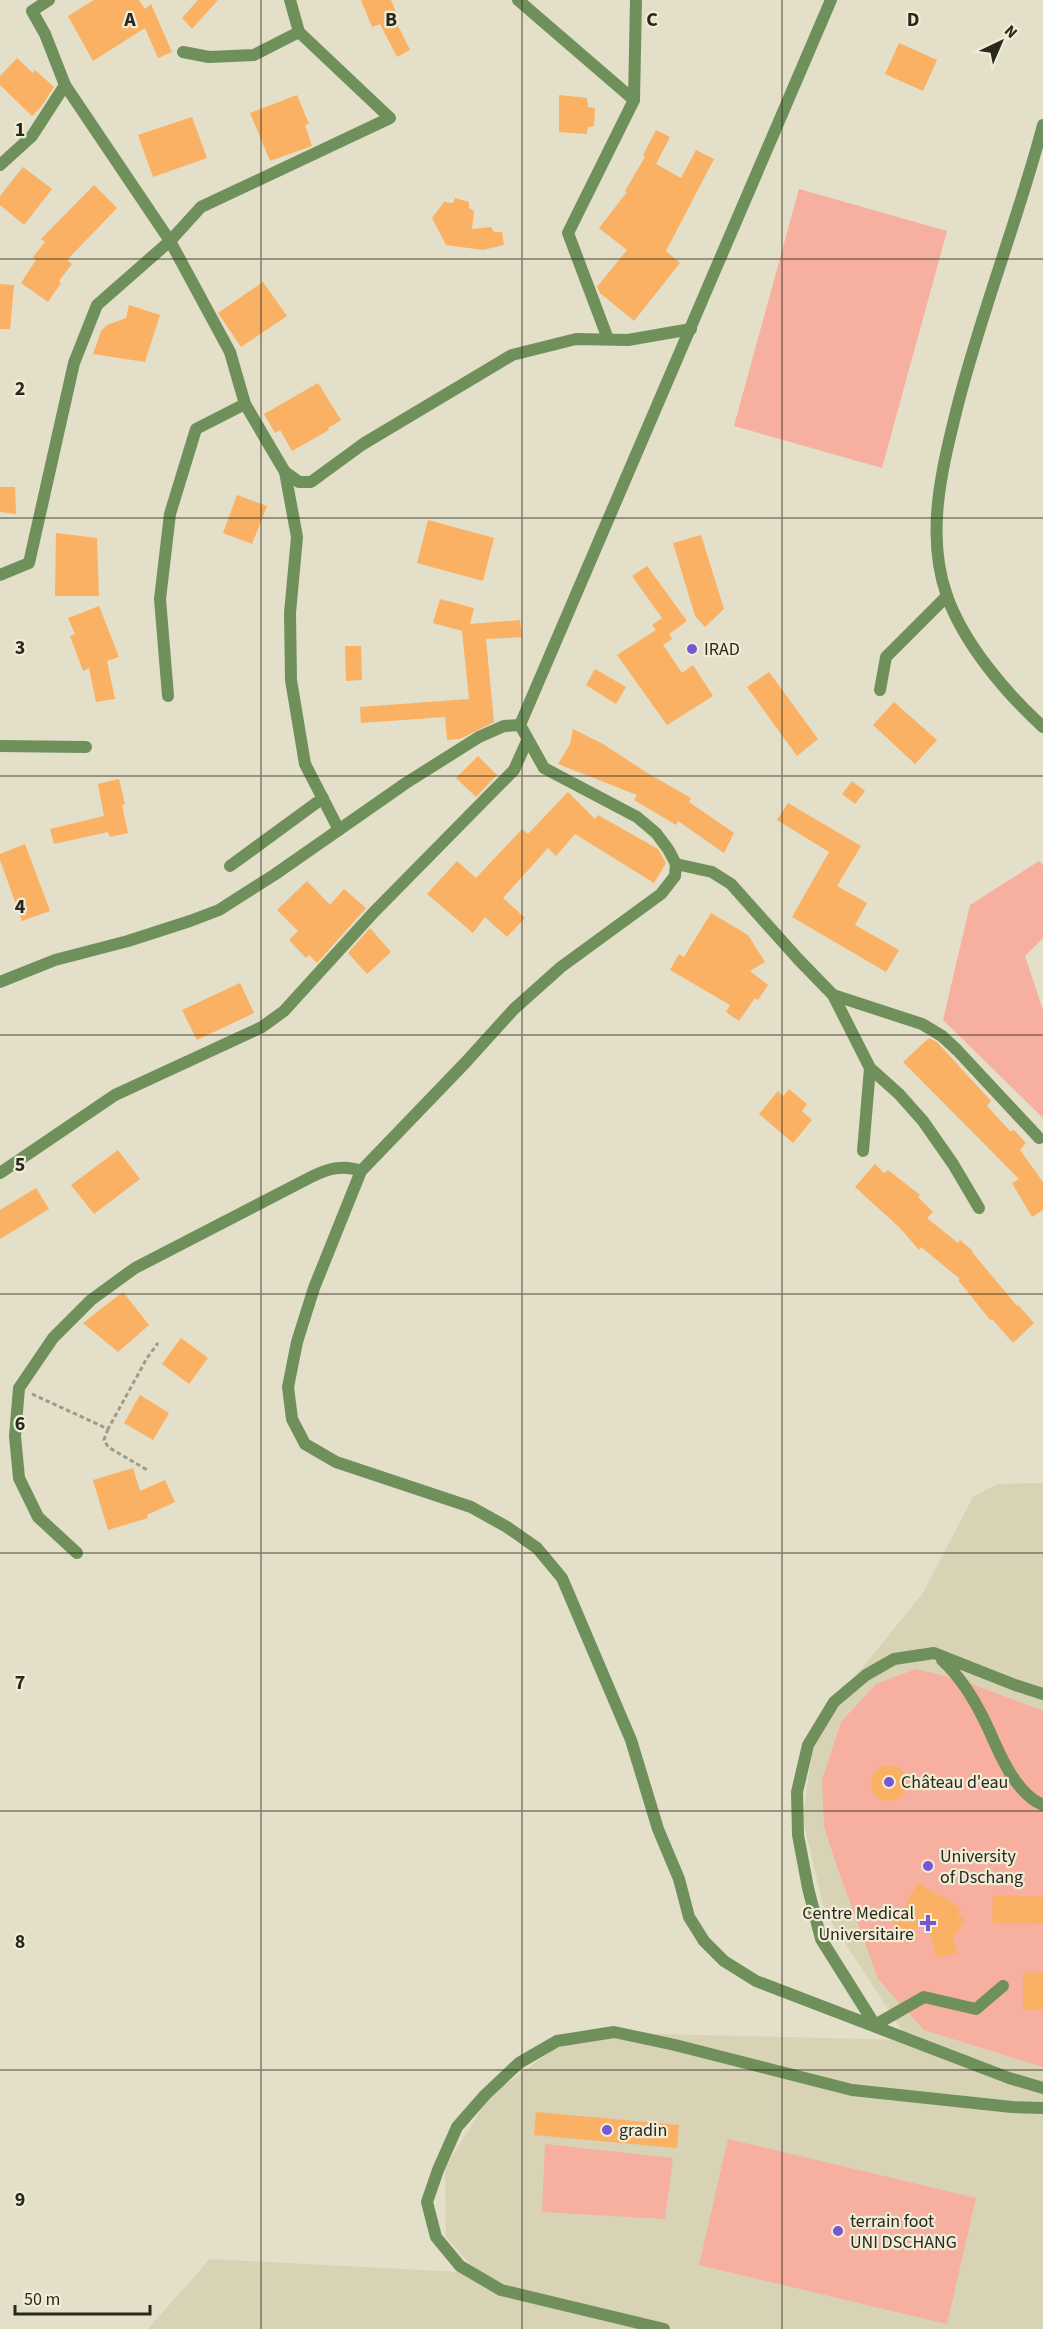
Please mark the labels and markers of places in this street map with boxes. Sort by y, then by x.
place label: IRAD [704,637,740,662]
marker: IRAD [685,642,699,656]
place label: Château d'eau [901,1770,1008,1795]
marker: Château d'eau [882,1775,896,1789]
place label: University of Dschang [940,1844,1023,1890]
marker: University of Dschang [921,1859,935,1873]
place label: Centre Medical Universitaire [802,1901,914,1947]
marker: Centre Medical Universitaire [919,1914,937,1932]
place label: gradin [619,2118,667,2143]
marker: gradin [600,2123,614,2137]
place label: terrain foot UNI DSCHANG [850,2209,957,2255]
marker: terrain foot UNI DSCHANG [831,2224,845,2238]

